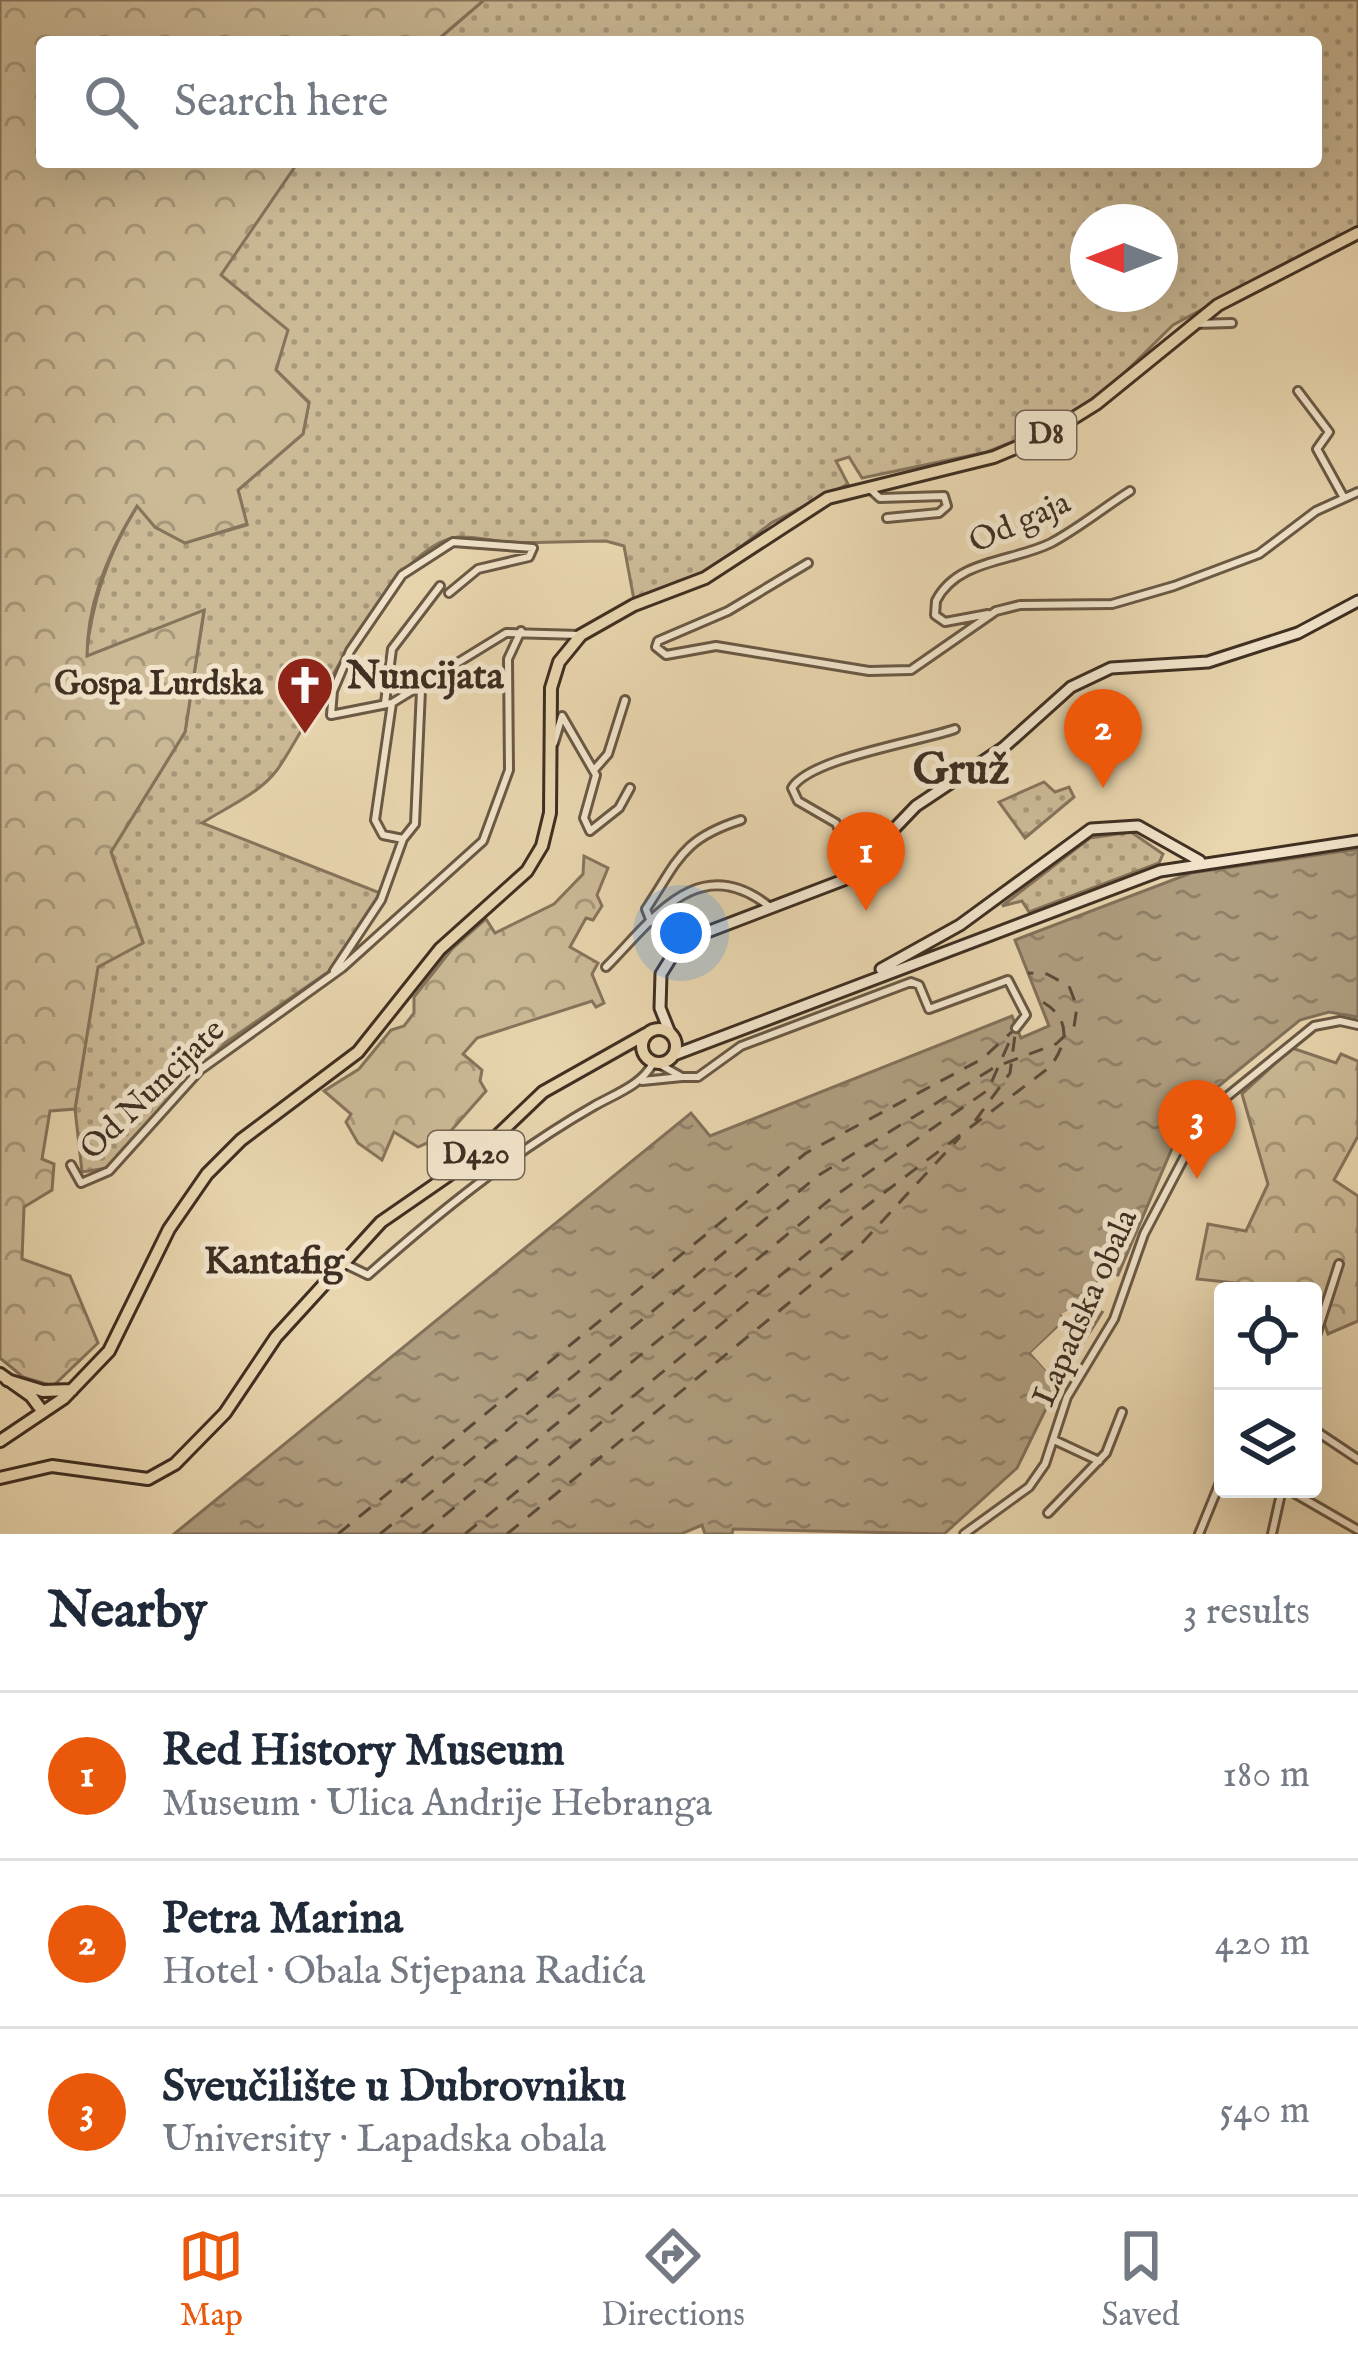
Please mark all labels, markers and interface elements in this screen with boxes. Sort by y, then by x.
search box [36,36,1322,168]
icon: search [78,69,144,135]
text: Search here [174,74,388,131]
north arrow [1070,204,1178,312]
road number: D8 [1016,411,1076,459]
street label: Od gaja [963,482,1078,564]
district label: Nuncijata [345,653,505,702]
church icon: Gospa Lurdska [274,654,336,736]
place label: Gospa Lurdska [54,664,264,706]
pin: 2 [1064,689,1142,788]
district label: Gruž [913,742,1009,799]
pin: 1 [827,812,905,911]
your location [651,903,711,963]
street label: Od Nuncijate [72,1010,234,1170]
pin: 3 [1158,1080,1236,1179]
road number: D420 [428,1131,524,1179]
street label: Lapadska obala [1024,1202,1148,1413]
district label: Kantafig [204,1238,346,1287]
map controls [1214,1282,1322,1498]
button: locate [1214,1282,1322,1390]
button: layers [1214,1390,1322,1498]
text: Nearby [48,1580,207,1645]
text: 3 results [1183,1588,1310,1637]
text: Red History Museum [162,1723,565,1780]
text: 1 [80,1751,94,1800]
text: 180 m [1222,1751,1310,1800]
text: Museum · Ulica Andrije Hebranga [162,1780,712,1829]
text: Petra Marina [162,1891,403,1948]
text: 2 [78,1919,96,1968]
text: 420 m [1215,1919,1310,1968]
text: Hotel · Obala Stjepana Radića [162,1948,645,1997]
text: Sveučilište u Dubrovniku [162,2059,626,2116]
text: 3 [80,2087,94,2136]
text: 540 m [1219,2087,1310,2136]
text: University · Lapadska obala [162,2116,606,2165]
tab: Map [178,2223,244,2337]
tab: Directions [601,2223,745,2337]
tab: Saved [1102,2223,1180,2337]

